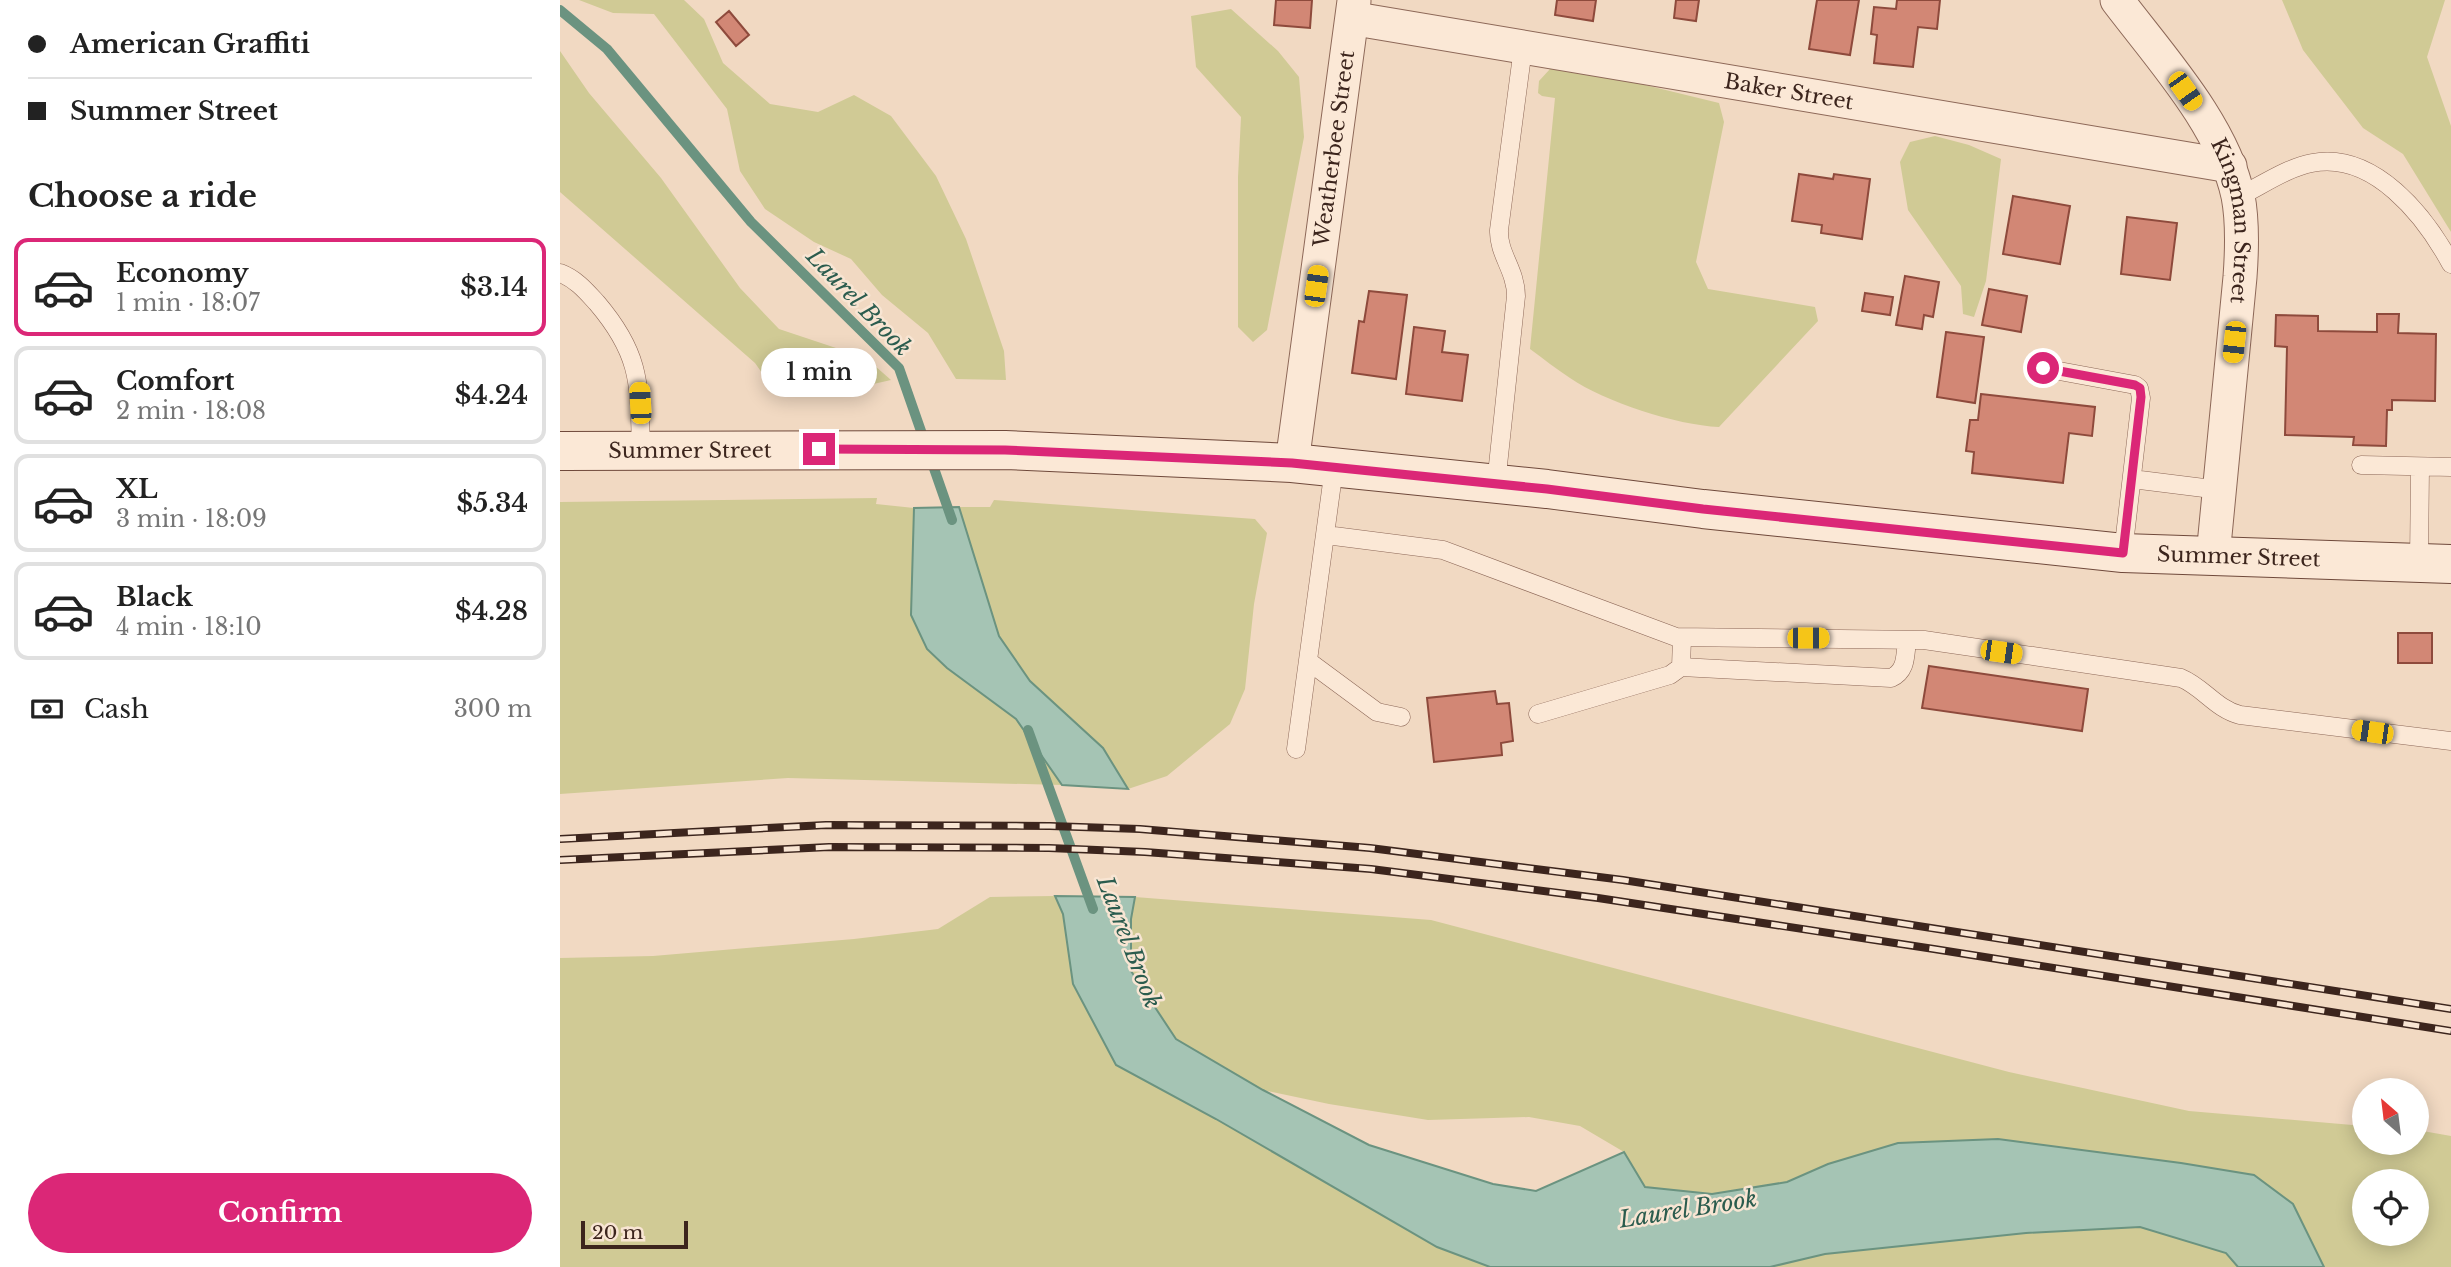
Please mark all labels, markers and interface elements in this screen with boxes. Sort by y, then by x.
text: American Graffiti [70,28,310,60]
street label: Weatherbee Street [1308,49,1360,250]
street label: Baker Street [1722,68,1856,115]
car [2165,68,2206,114]
text: Summer Street [70,95,278,127]
street label: Kingman Street [2205,134,2255,305]
text: Choose a ride [28,176,257,216]
water label: Laurel Brook [800,242,917,362]
icon: car [32,256,95,319]
text: Economy [116,257,249,289]
car [1303,264,1330,308]
text: $3.14 [460,271,528,303]
text: 1 min · 18:07 [116,289,260,317]
car [2222,320,2247,364]
callout: 1 min [761,348,877,396]
route start [2027,352,2059,384]
text: 1 min [786,358,852,386]
icon: car [32,364,95,427]
text: Comfort [116,365,234,397]
text: $4.24 [455,379,528,411]
car [629,381,652,425]
text: 2 min · 18:08 [116,397,266,425]
route end [803,433,835,465]
street label: Summer Street [608,438,772,464]
icon: car [32,472,95,535]
text: XL [116,473,158,505]
text: $5.34 [456,487,528,519]
text: 3 min · 18:09 [116,505,267,533]
street label: Summer Street [2157,541,2321,573]
icon: car [32,580,95,643]
text: Black [116,581,193,613]
text: $4.28 [455,595,528,627]
text: 4 min · 18:10 [116,613,262,641]
car [1788,628,1830,649]
car [1979,639,2024,665]
icon: cash [28,690,66,728]
text: Cash [84,693,149,725]
text: 300 m [454,695,532,723]
car [2350,719,2395,745]
water label: Laurel Brook [1091,871,1167,1012]
north arrow [2352,1078,2429,1155]
map controls [2352,1078,2429,1246]
button: locate [2352,1169,2429,1246]
button: Confirm [28,1173,532,1253]
water label: Laurel Brook [1616,1184,1759,1234]
scale bar [581,1218,688,1250]
text: 20 m [592,1221,643,1244]

